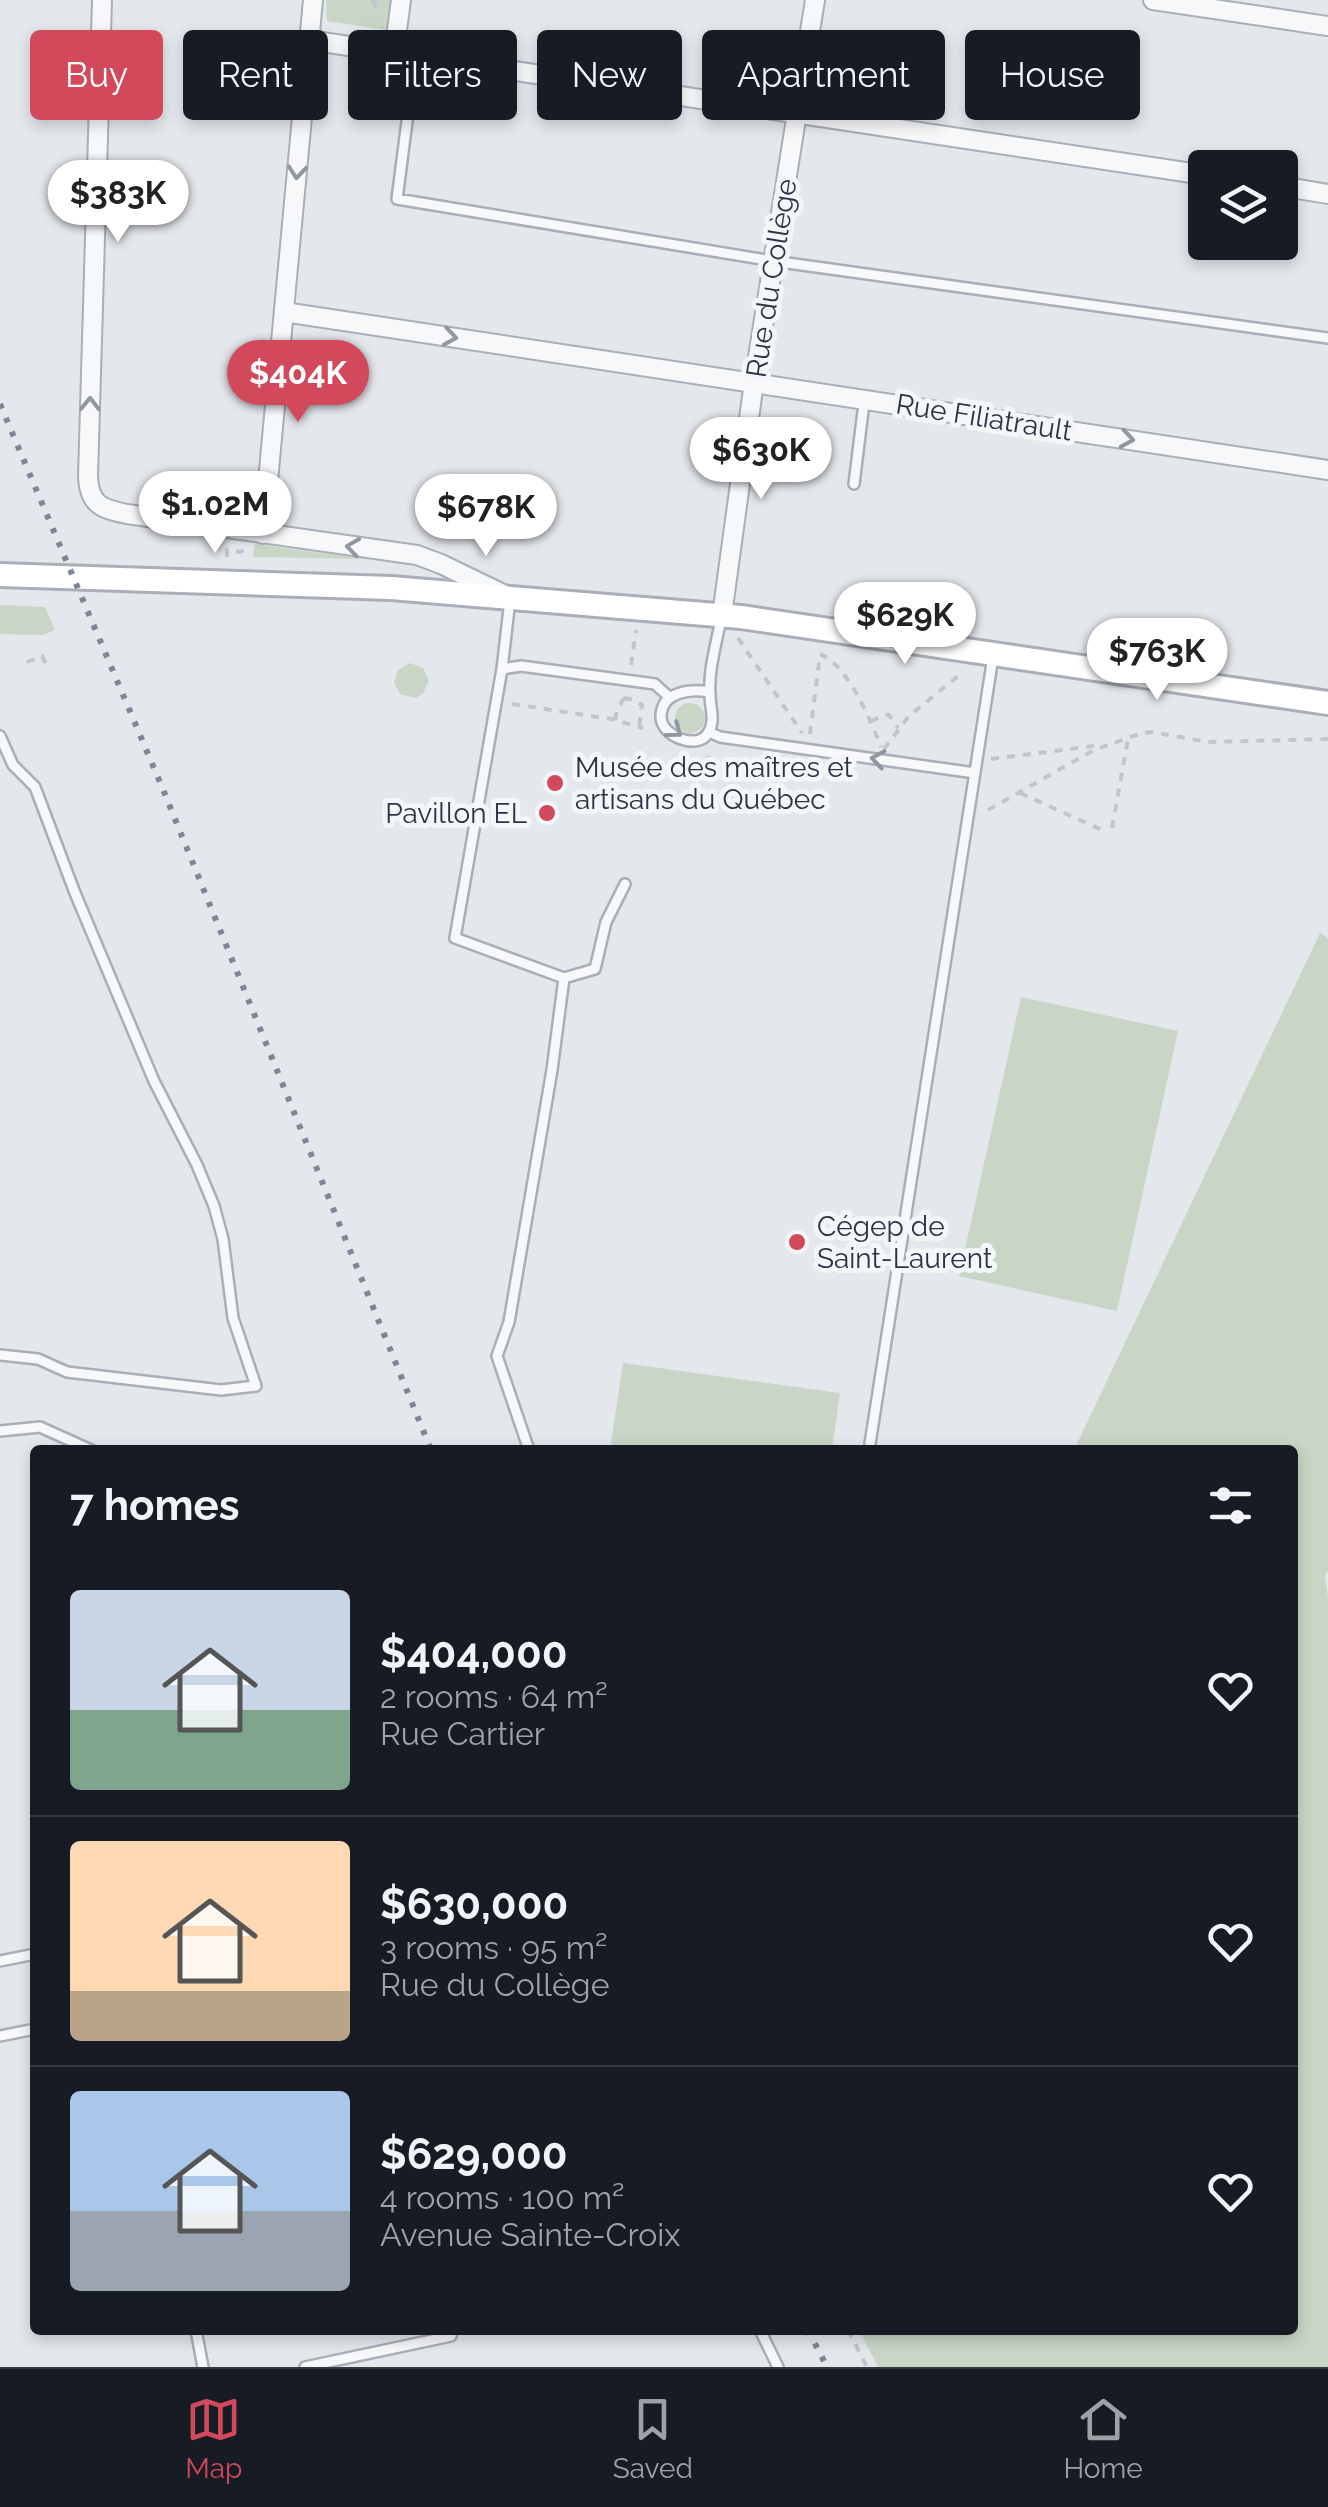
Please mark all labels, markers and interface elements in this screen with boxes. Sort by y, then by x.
chip: Buy [30,30,163,120]
chip: Rent [183,30,328,120]
chip: Filters [348,30,517,120]
chip: New [537,30,682,120]
chip: Apartment [702,30,945,120]
chip: House [965,30,1140,120]
map controls [1188,150,1298,260]
button: layers [1188,150,1298,260]
pin: $383K [48,160,188,245]
one-way arrow [286,164,308,180]
text: $383K [70,174,166,211]
street label: Rue du Collège [739,176,803,380]
one-way arrow [442,325,458,346]
pin: $404K [228,340,368,425]
text: $404K [249,354,347,391]
street label: Rue Filiatrault [894,387,1075,448]
one-way arrow [79,395,100,411]
pin: $630K [691,417,831,502]
one-way arrow [1119,428,1136,449]
text: $630K [712,431,810,468]
pin: $1.02M [134,471,296,556]
pin: $678K [416,474,556,559]
text: $1.02M [161,485,269,522]
text: $678K [437,488,535,525]
one-way arrow [344,537,361,558]
pin: $629K [835,582,975,667]
text: $629K [856,596,954,633]
pin: $763K [1087,618,1227,703]
text: $763K [1109,632,1205,669]
one-way arrow [664,719,682,737]
one-way arrow [870,749,887,770]
place label: Musée des maîtres et artisans du Québec [575,751,853,816]
marker: Musée des maîtres et artisans du Québec [544,772,566,794]
place label: Pavillon EL [385,797,527,830]
marker: Pavillon EL [536,802,558,824]
place label: Cégep de Saint-Laurent [817,1210,993,1275]
marker: Cégep de Saint-Laurent [786,1231,808,1253]
icon: filters [1203,1478,1258,1533]
text: 7 homes [70,1481,239,1530]
text: $404,000 [380,1629,568,1678]
icon: home [150,1630,270,1750]
icon: heart [1203,1663,1258,1718]
text: 2 rooms · 64 m² [380,1678,608,1715]
text: Rue Cartier [380,1715,545,1752]
text: $630,000 [380,1880,568,1929]
icon: home [150,1881,270,2001]
icon: heart [1203,1914,1258,1969]
text: 3 rooms · 95 m² [380,1929,607,1966]
text: Rue du Collège [380,1966,609,2003]
text: $629,000 [380,2130,568,2179]
icon: home [150,2131,270,2251]
icon: heart [1203,2164,1258,2219]
text: 4 rooms · 100 m² [380,2179,625,2216]
text: Avenue Sainte-Croix [380,2216,680,2253]
tab: Map [185,2392,242,2485]
tab: Saved [613,2392,693,2485]
tab: Home [1063,2392,1143,2485]

